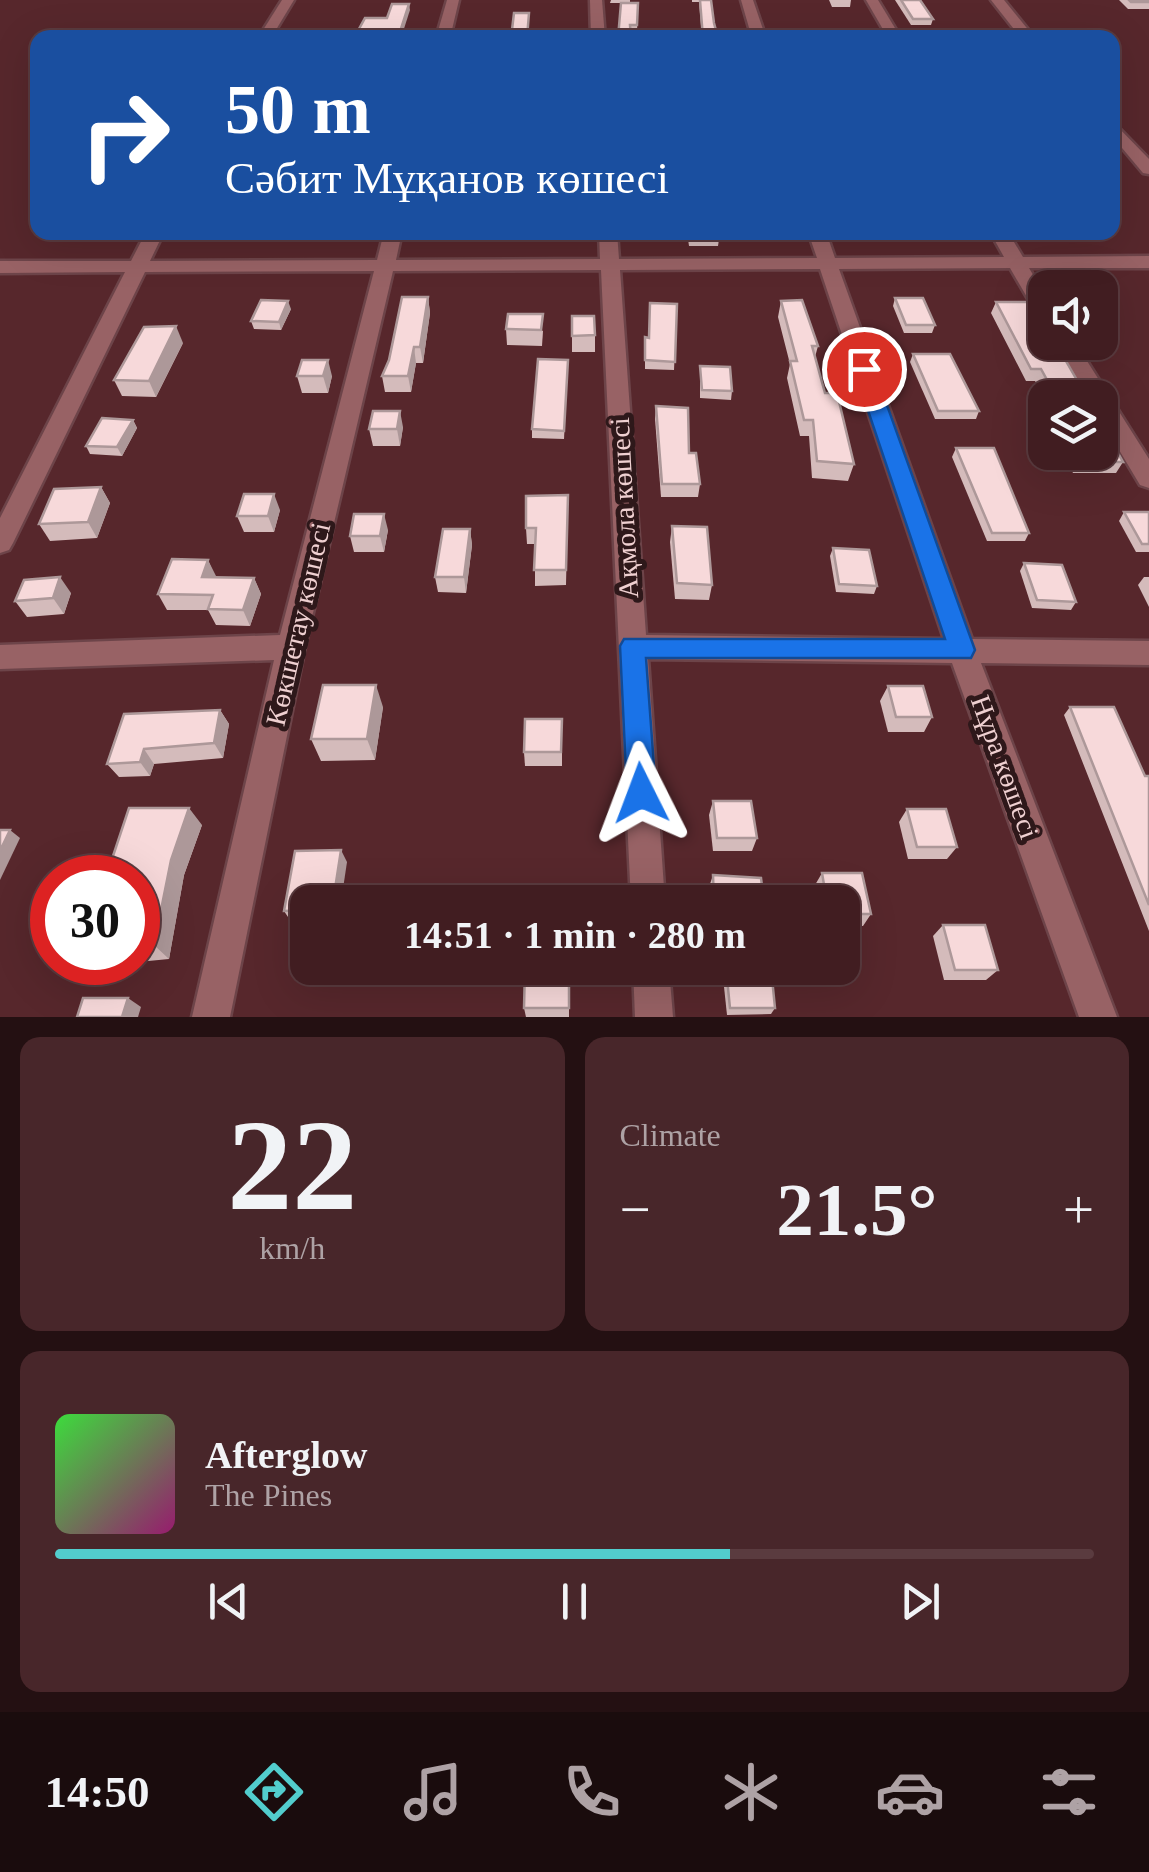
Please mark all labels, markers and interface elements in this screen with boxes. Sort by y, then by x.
icon: right [60,70,190,200]
text: 50 m [225,71,371,148]
text: Сәбит Мұқанов көшесі [225,153,669,203]
map controls [1028,270,1118,470]
button: sound [1028,270,1118,360]
pin [822,327,907,412]
icon: arrive [837,342,892,397]
button: layers [1028,380,1118,470]
street label: Ақмола көшесі [604,417,644,599]
street label: Көкшетау көшесі [260,519,336,729]
street label: Нұра көшесі [965,691,1045,843]
position arrow [589,741,693,845]
speed limit sign: 30 [30,855,160,985]
text: 14:51 · 1 min · 280 m [404,914,746,956]
text: 22 [227,1093,357,1237]
text: Climate [620,1117,721,1153]
text: 21.5° [776,1168,937,1251]
text: − [620,1179,651,1240]
text: + [1063,1179,1094,1240]
text: km/h [259,1230,325,1266]
text: Afterglow [205,1434,367,1476]
text: The Pines [205,1477,332,1513]
icon: previous [201,1574,256,1629]
icon: pause [547,1574,602,1629]
icon: next [893,1574,948,1629]
icon: directions [239,1757,309,1827]
icon: music [398,1757,468,1827]
icon: phone [557,1757,627,1827]
icon: climate [716,1757,786,1827]
icon: car [875,1757,945,1827]
icon: filters [1034,1757,1104,1827]
text: 14:50 [45,1767,150,1817]

